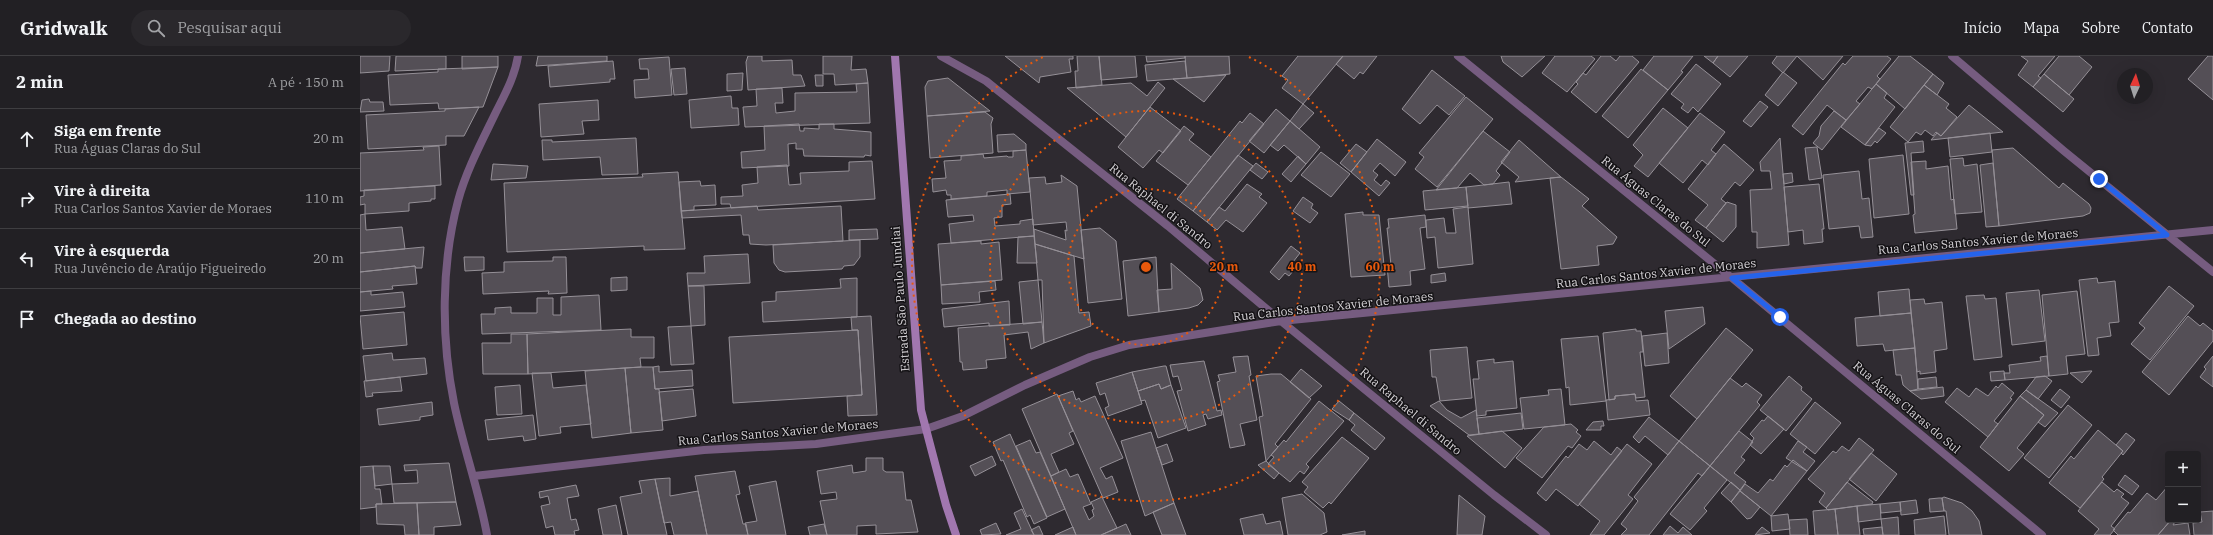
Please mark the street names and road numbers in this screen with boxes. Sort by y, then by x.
street label: Rua Águas Claras do Sul [1599,153,1714,250]
street label: Rua Raphael di Sandro [1106,160,1216,252]
street label: Rua Carlos Santos Xavier de Moraes [1877,225,2079,257]
street label: Estrada São Paulo Jundiai [887,226,913,372]
street label: Rua Carlos Santos Xavier de Moraes [1555,255,1757,291]
street label: Rua Carlos Santos Xavier de Moraes [1232,288,1434,324]
street label: Rua Águas Claras do Sul [1850,358,1964,457]
street label: Rua Raphael di Sandro [1357,364,1465,458]
street label: Rua Carlos Santos Xavier de Moraes [677,416,879,448]

